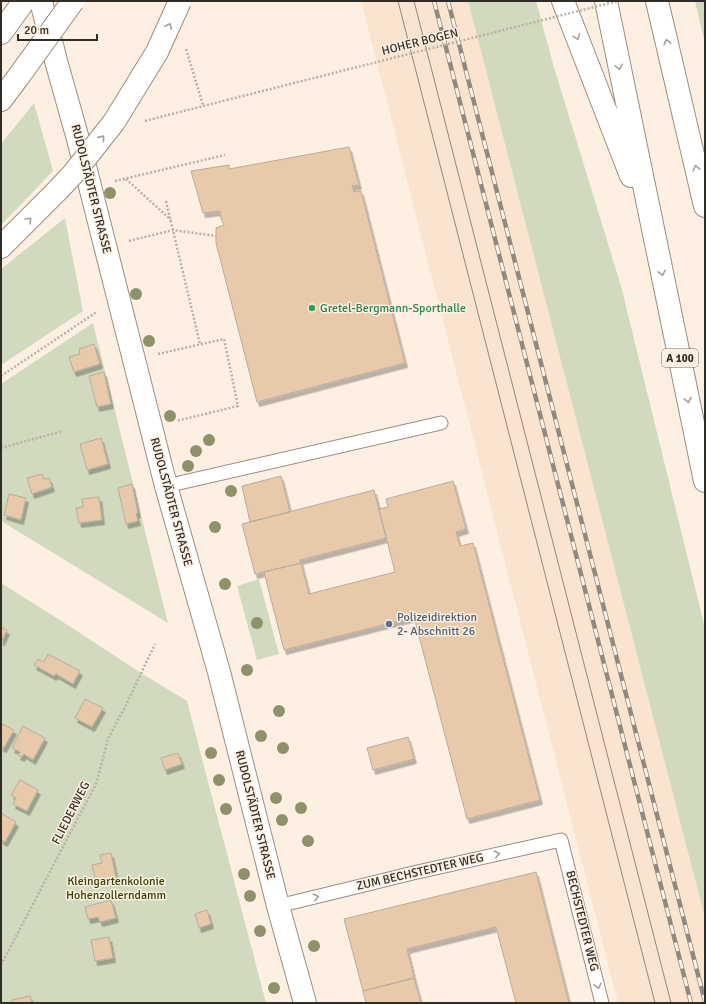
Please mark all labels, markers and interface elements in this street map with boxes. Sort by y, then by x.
scale bar [18,16,97,42]
text: 20 m [24,23,49,38]
one-way arrow [164,23,172,30]
street label: HOHER BOGEN [380,25,460,59]
one-way arrow [573,34,581,41]
one-way arrow [663,39,671,45]
one-way arrow [615,63,623,70]
street label: RUDOLSTÄDTER STRASSE [68,123,114,255]
one-way arrow [98,135,105,142]
one-way arrow [693,165,701,172]
one-way arrow [24,217,32,225]
one-way arrow [658,270,666,276]
place label: Gretel-Bergmann-Sporthalle [320,301,466,316]
marker: Gretel-Bergmann-Sporthalle [307,303,317,313]
road number: A 100 [662,349,698,367]
one-way arrow [684,397,692,403]
street label: RUDOLSTÄDTER STRASSE [147,436,195,568]
place label: Polizeidirektion 2- Abschnitt 26 [397,610,477,639]
marker: Polizeidirektion 2- Abschnitt 26 [384,619,394,629]
street label: RUDOLSTÄDTER STRASSE [232,749,278,881]
street label: FLIEDERWEG [49,779,93,847]
street label: ZUM BECHSTEDTER WEG [355,850,485,894]
one-way arrow [494,851,501,859]
street label: BECHSTEDTER WEG [562,869,602,973]
park label: Kleingartenkolonie Hohenzollerndamm [66,874,166,903]
one-way arrow [313,893,320,901]
one-way arrow [593,983,601,990]

